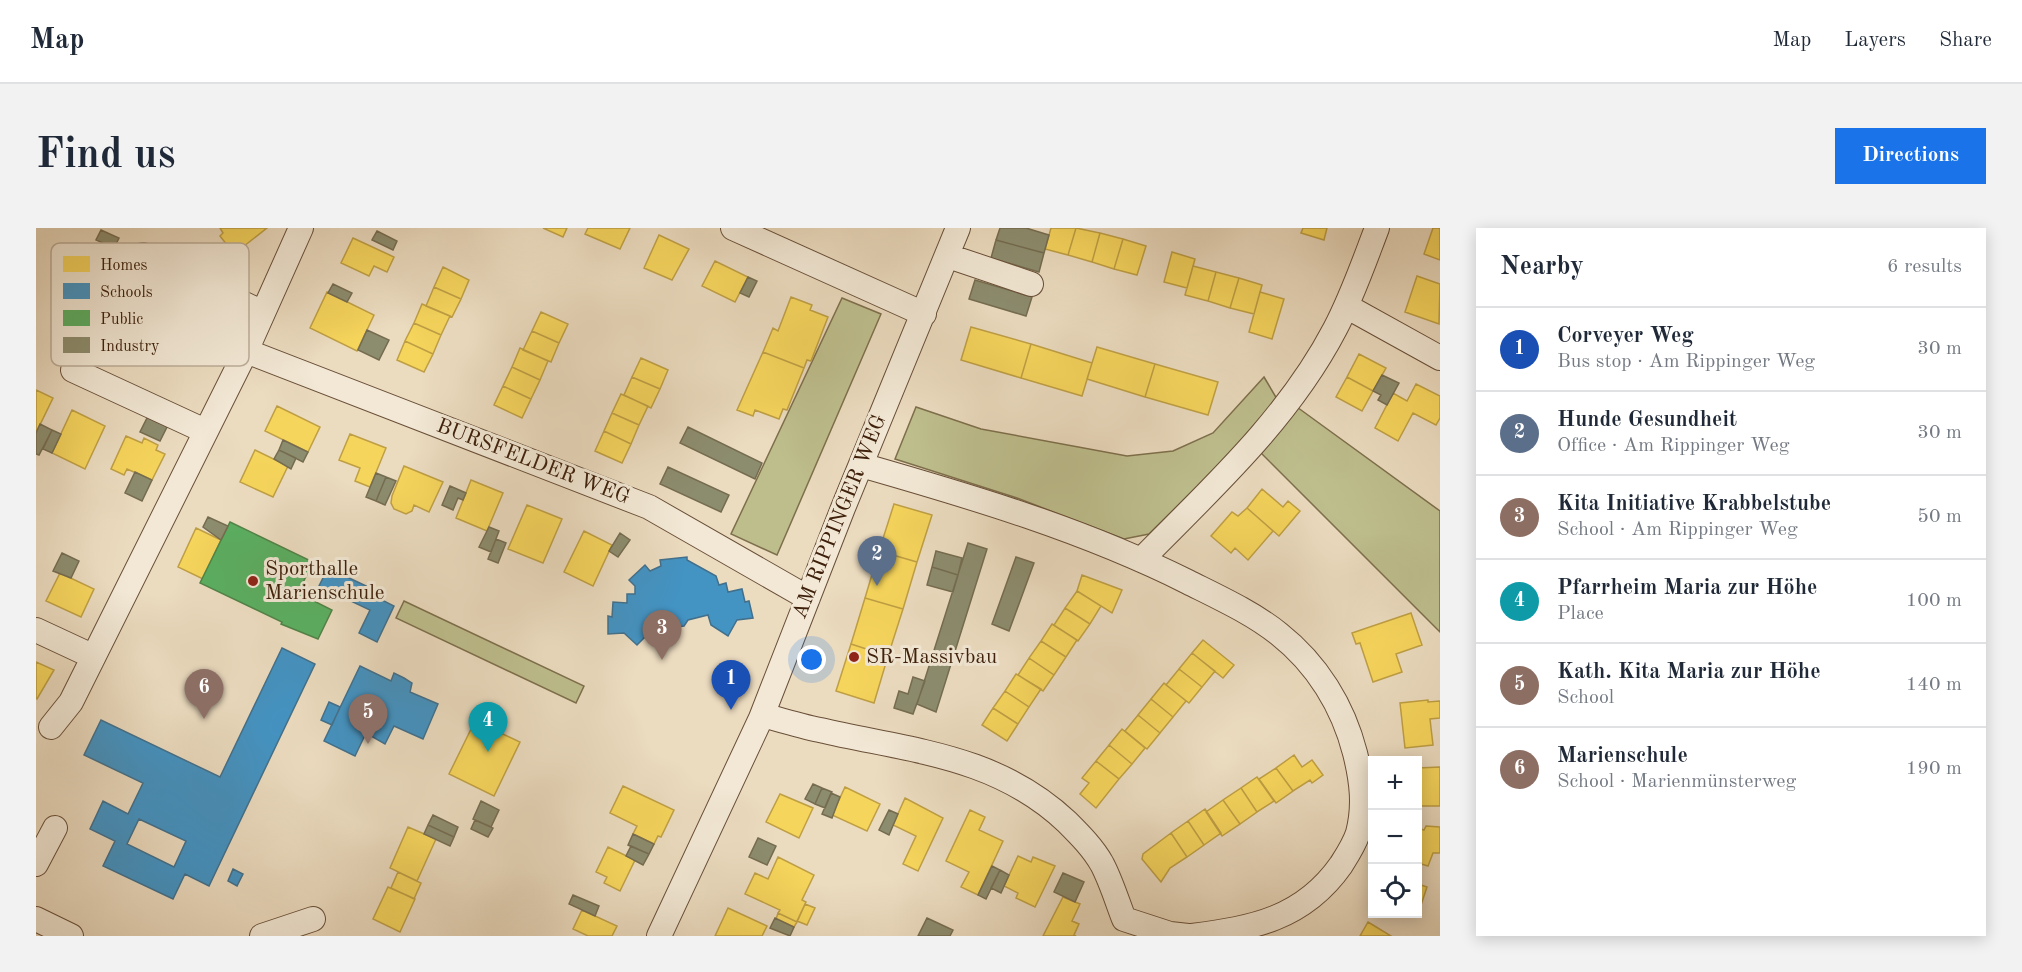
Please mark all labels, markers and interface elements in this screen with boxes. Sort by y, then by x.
text: Map [30,27,84,55]
text: Map [1772,30,1811,51]
text: Layers [1844,30,1906,51]
text: Share [1939,30,1992,51]
button: Directions [1835,128,1986,184]
text: Find us [36,135,175,177]
legend [51,243,249,366]
text: Nearby [1500,254,1584,280]
text: 6 results [1887,257,1962,277]
text: Homes [100,258,148,274]
text: Schools [100,285,153,301]
text: Public [100,312,143,328]
text: Corveyer Weg [1557,325,1694,347]
text: Industry [100,339,160,355]
text: 1 [1514,339,1525,359]
text: 30 m [1917,339,1962,359]
text: Bus stop · Am Rippinger Weg [1557,352,1815,372]
text: Hunde Gesundheit [1557,409,1737,431]
street label: AM RIPPINGER WEG [789,412,891,622]
street label: BURSFELDER WEG [434,415,632,509]
text: 2 [1514,423,1525,443]
text: 30 m [1917,423,1962,443]
text: Office · Am Rippinger Weg [1557,436,1790,456]
text: Kita Initiative Krabbelstube [1557,493,1831,515]
text: 3 [1514,507,1525,527]
text: 50 m [1917,507,1962,527]
text: School · Am Rippinger Weg [1557,520,1798,540]
pin: 2 [858,536,896,586]
place label: Sporthalle Marienschule [265,559,385,604]
marker: Sporthalle Marienschule [246,574,260,588]
text: Pfarrheim Maria zur Höhe [1557,577,1817,599]
text: 4 [1514,591,1525,611]
text: 100 m [1906,591,1962,611]
text: Place [1557,604,1604,624]
pin: 3 [642,610,682,660]
your location [797,645,826,674]
place label: SR-Massivbau [866,647,997,668]
marker: SR-Massivbau [847,650,861,664]
pin: 1 [712,660,750,710]
text: Kath. Kita Maria zur Höhe [1557,661,1821,683]
pin: 6 [184,670,224,719]
text: 5 [1514,675,1525,695]
text: 140 m [1906,675,1962,695]
text: School [1557,688,1614,708]
pin: 5 [348,694,388,744]
pin: 4 [468,702,508,752]
text: Marienschule [1557,745,1688,767]
map controls [1368,756,1422,918]
button: + [1368,756,1422,810]
text: 6 [1514,759,1525,779]
text: 190 m [1906,759,1962,779]
text: School · Marienmünsterweg [1557,772,1796,792]
button: − [1368,810,1422,864]
button: locate [1368,864,1422,918]

